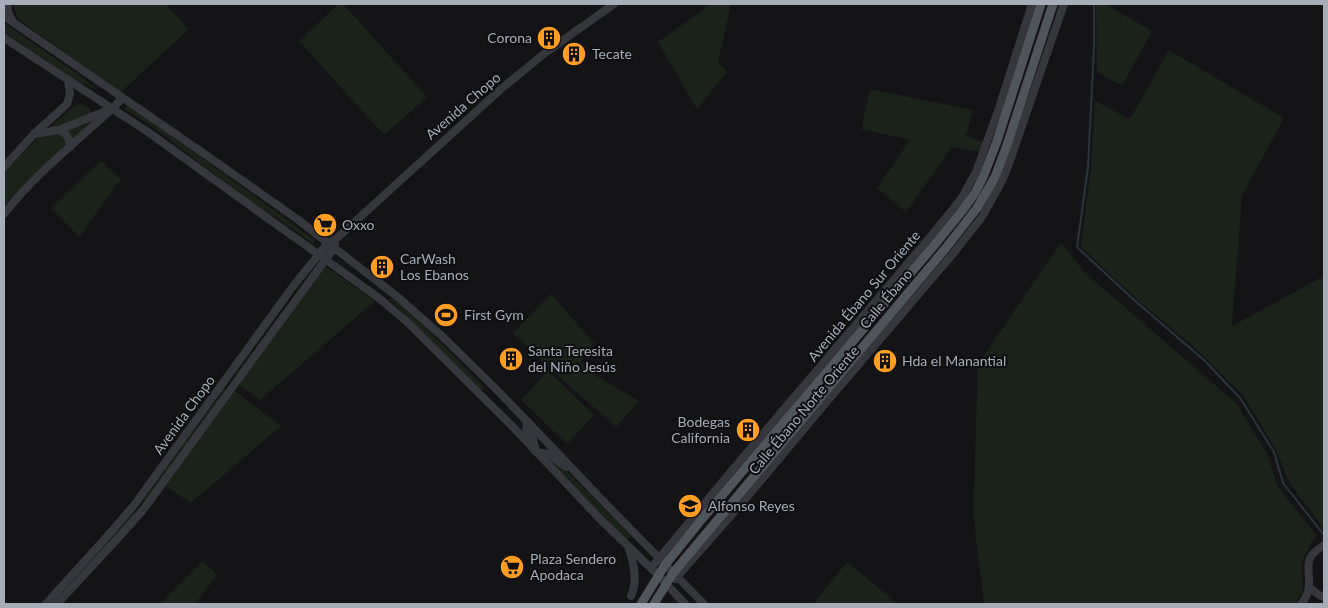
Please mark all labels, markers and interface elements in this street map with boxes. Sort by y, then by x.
building icon: Corona [536,25,562,51]
place label: Corona [487,29,532,46]
building icon: Tecate [561,41,587,67]
place label: Tecate [592,45,632,62]
street label: Avenida Chopo [422,68,504,143]
supermarket icon: Oxxo [312,212,338,238]
place label: Oxxo [342,216,375,233]
street label: Avenida Ébano Sur Oriente [804,227,923,365]
place label: CarWash Los Ebanos [400,250,469,283]
building icon: CarWash Los Ebanos [369,254,395,280]
street label: Calle Ébano [856,265,915,332]
sports icon: First Gym [433,302,459,328]
place label: First Gym [464,306,524,323]
place label: Santa Teresita del Niño Jesús [528,342,616,375]
street label: Calle Ébano Norte Oriente [745,342,862,477]
building icon: Santa Teresita del Niño Jesús [498,346,524,372]
building icon: Hda el Manantial [872,348,898,374]
place label: Hda el Manantial [902,352,1006,369]
street label: Avenida Chopo [149,372,218,458]
place label: Bodegas California [671,413,730,446]
building icon: Bodegas California [735,417,761,443]
school or university icon: Alfonso Reyes [677,493,703,519]
place label: Alfonso Reyes [708,497,795,514]
place label: Plaza Sendero Apodaca [530,550,616,583]
supermarket icon: Plaza Sendero Apodaca [499,554,525,580]

